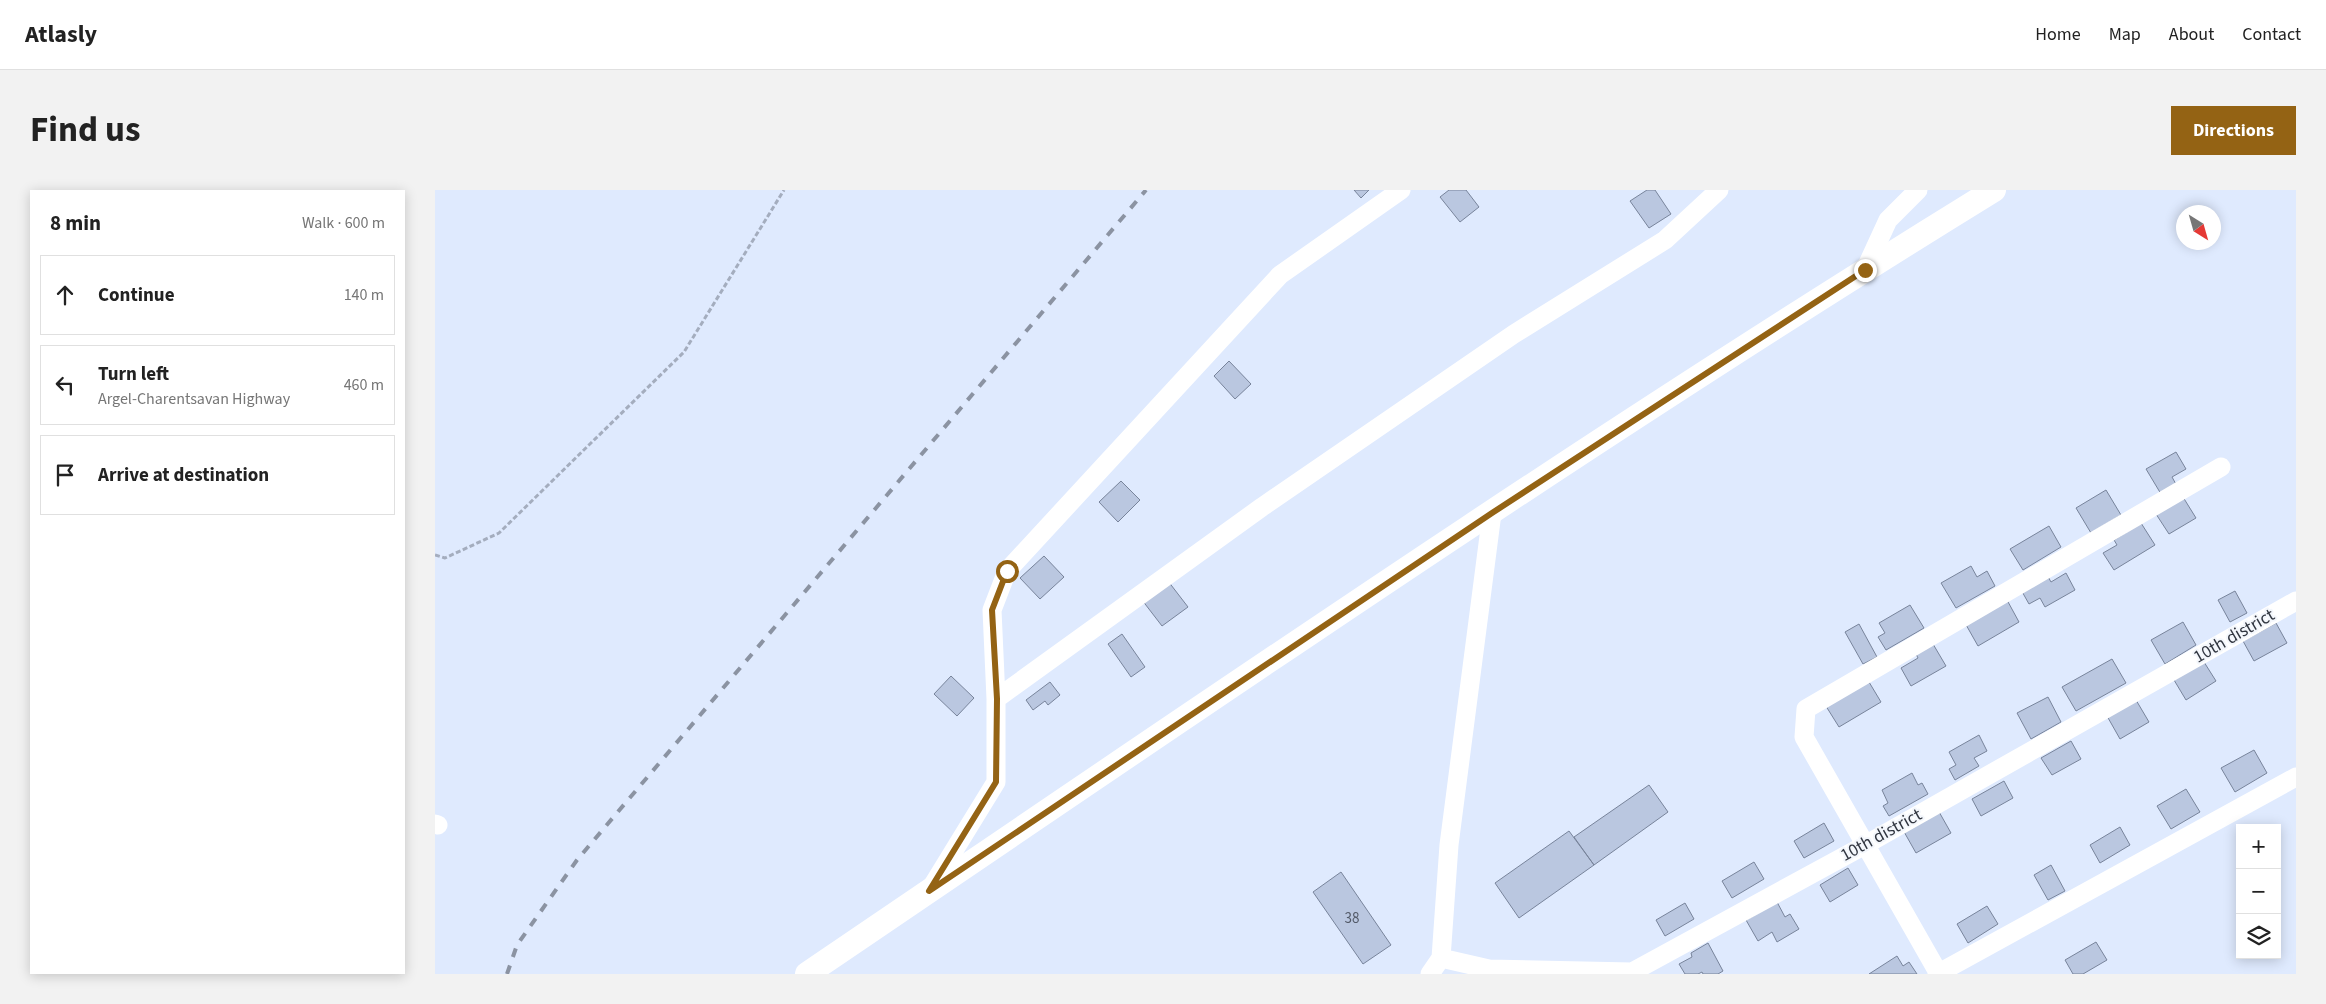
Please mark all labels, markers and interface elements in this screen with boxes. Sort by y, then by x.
text: Atlasly [25,17,97,52]
text: Home [2035,22,2081,47]
text: Map [2109,22,2141,47]
text: About [2169,22,2214,47]
text: Contact [2242,22,2301,47]
text: Find us [30,105,140,155]
button: Directions [2171,106,2296,155]
north arrow [2176,205,2221,250]
text: 8 min [50,208,101,238]
text: Walk · 600 m [302,212,385,234]
route end [1854,259,1877,282]
icon: ahead [51,281,79,309]
text: Continue [98,282,175,309]
text: 140 m [344,284,384,306]
text: Turn left [98,361,169,388]
icon: left [51,371,79,399]
text: 460 m [344,374,384,396]
text: Argel-Charentsavan Highway [98,388,290,410]
icon: arrive [51,461,79,489]
text: Arrive at destination [98,462,269,489]
route start [996,560,1019,583]
street label: 10th district [2189,603,2279,669]
street label: 10th district [1836,802,1926,868]
map controls [2236,824,2281,959]
button: + [2236,824,2281,869]
button: − [2236,869,2281,914]
house number: 38 [1345,908,1359,929]
button: layers [2236,914,2281,959]

